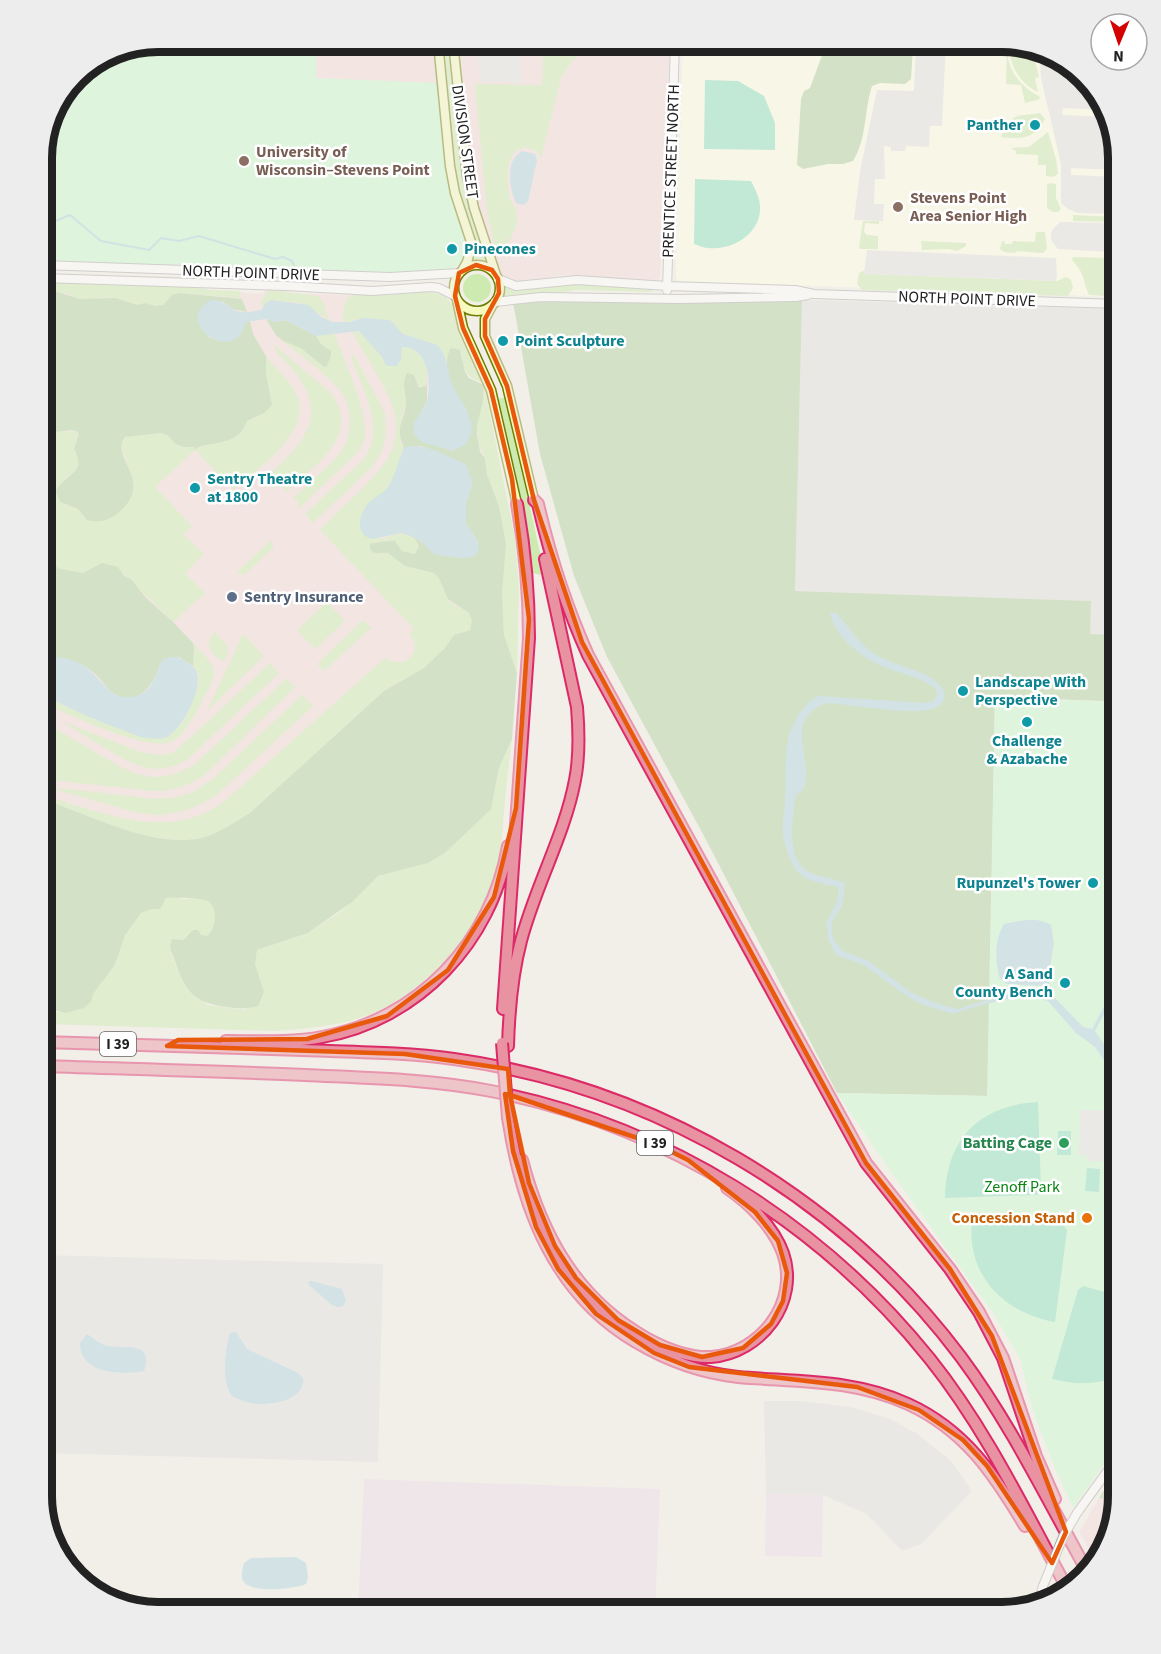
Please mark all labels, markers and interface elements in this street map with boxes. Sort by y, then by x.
north arrow [1089,12,1149,72]
text: N [1113,45,1124,67]
street label: DIVISION STREET [446,84,484,201]
street label: PRENTICE STREET NORTH [657,84,685,258]
place label: Panther [966,114,1024,136]
marker: Panther [1028,118,1042,132]
place label: University of Wisconsin–Stevens Point [256,141,430,181]
marker: University of Wisconsin–Stevens Point [237,154,251,168]
place label: Stevens Point Area Senior High [909,187,1027,227]
marker: Stevens Point Area Senior High [891,200,905,214]
place label: Pinecones [464,238,536,260]
marker: Pinecones [445,242,459,256]
street label: NORTH POINT DRIVE [182,260,320,286]
street label: NORTH POINT DRIVE [898,286,1036,312]
place label: Point Sculpture [515,330,624,352]
marker: Point Sculpture [496,334,510,348]
place label: Sentry Theatre at 1800 [207,468,312,508]
marker: Sentry Theatre at 1800 [188,481,202,495]
place label: Sentry Insurance [244,586,363,608]
marker: Sentry Insurance [225,590,239,604]
place label: Landscape With Perspective [975,671,1086,711]
marker: Landscape With Perspective [956,684,970,698]
marker: Challenge & Azabache [1020,715,1034,729]
place label: Challenge & Azabache [987,730,1067,770]
place label: Rupunzel's Tower [956,872,1082,894]
marker: Rupunzel's Tower [1086,876,1100,890]
place label: A Sand County Bench [955,963,1053,1003]
marker: A Sand County Bench [1058,976,1072,990]
road number: I 39 [100,1032,136,1056]
road number: I 39 [637,1131,673,1155]
place label: Batting Cage [963,1132,1052,1154]
marker: Batting Cage [1057,1136,1071,1150]
park label: Zenoff Park [984,1176,1060,1198]
place label: Concession Stand [951,1207,1075,1229]
marker: Concession Stand [1080,1211,1094,1225]

